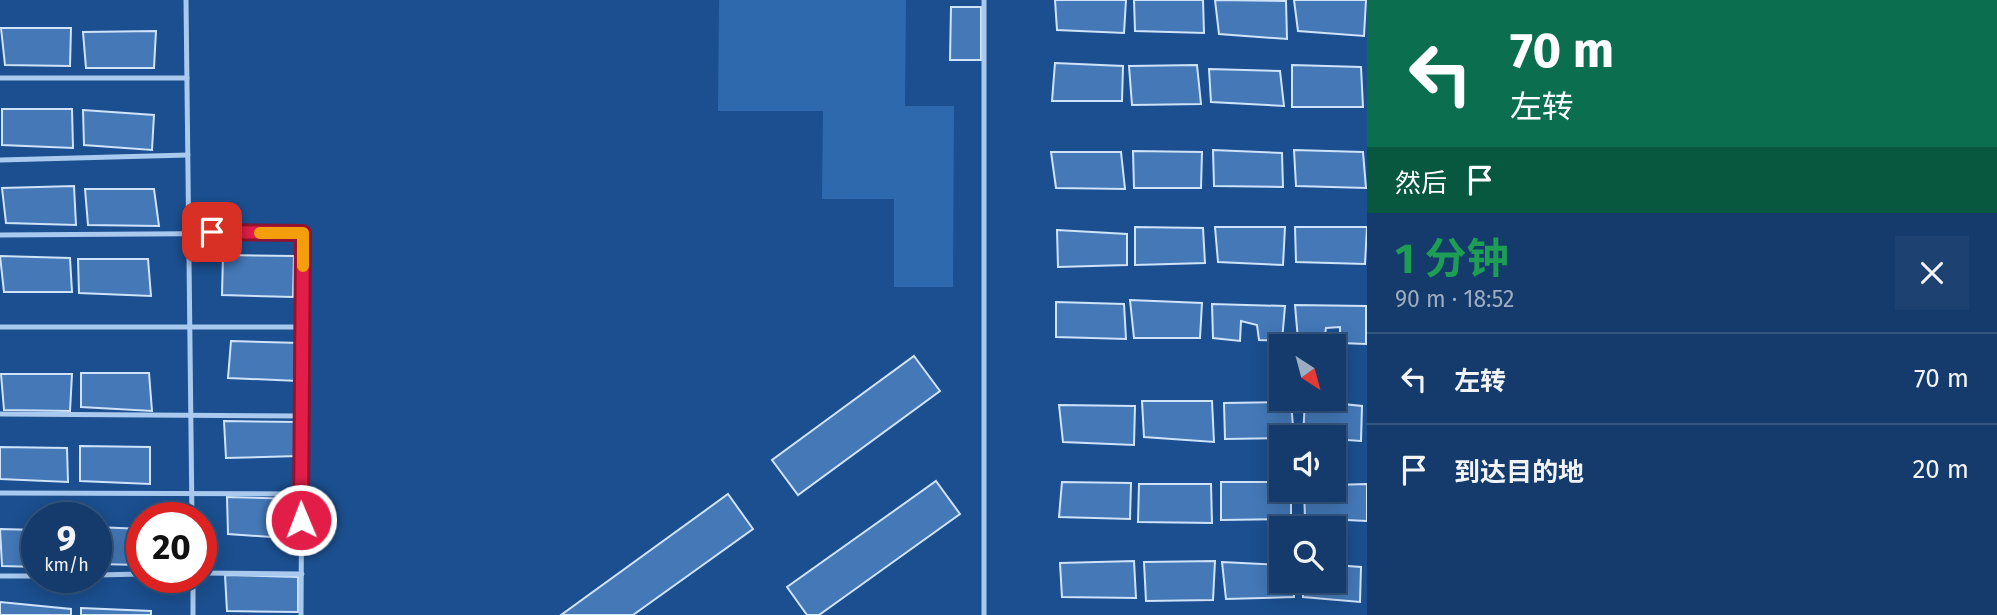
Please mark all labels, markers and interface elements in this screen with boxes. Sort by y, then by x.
text: 70 m [1510,21,1614,80]
icon: left [1395,28,1486,119]
text: 左转 [1510,88,1574,126]
icon: arrive [1461,161,1499,199]
text: 然后 [1395,168,1447,199]
pin [182,202,242,262]
icon: arrive [193,213,231,251]
text: 1 分钟 [1395,234,1508,284]
button: close [1895,236,1969,310]
text: 90 m · 18:52 [1395,285,1514,313]
north arrow [1269,334,1346,411]
map controls [1269,334,1346,593]
icon: left [1395,360,1433,398]
text: 70 m [1914,363,1969,394]
text: 左转 [1454,366,1506,397]
button: sound [1269,425,1346,502]
icon: arrive [1395,451,1433,489]
text: 20 m [1912,454,1969,485]
text: 到达目的地 [1454,457,1584,488]
position arrow [264,483,338,557]
speed limit sign: 20 [126,502,217,593]
button: search [1269,516,1346,593]
text: 9 [57,517,76,559]
text: km/h [44,554,89,576]

